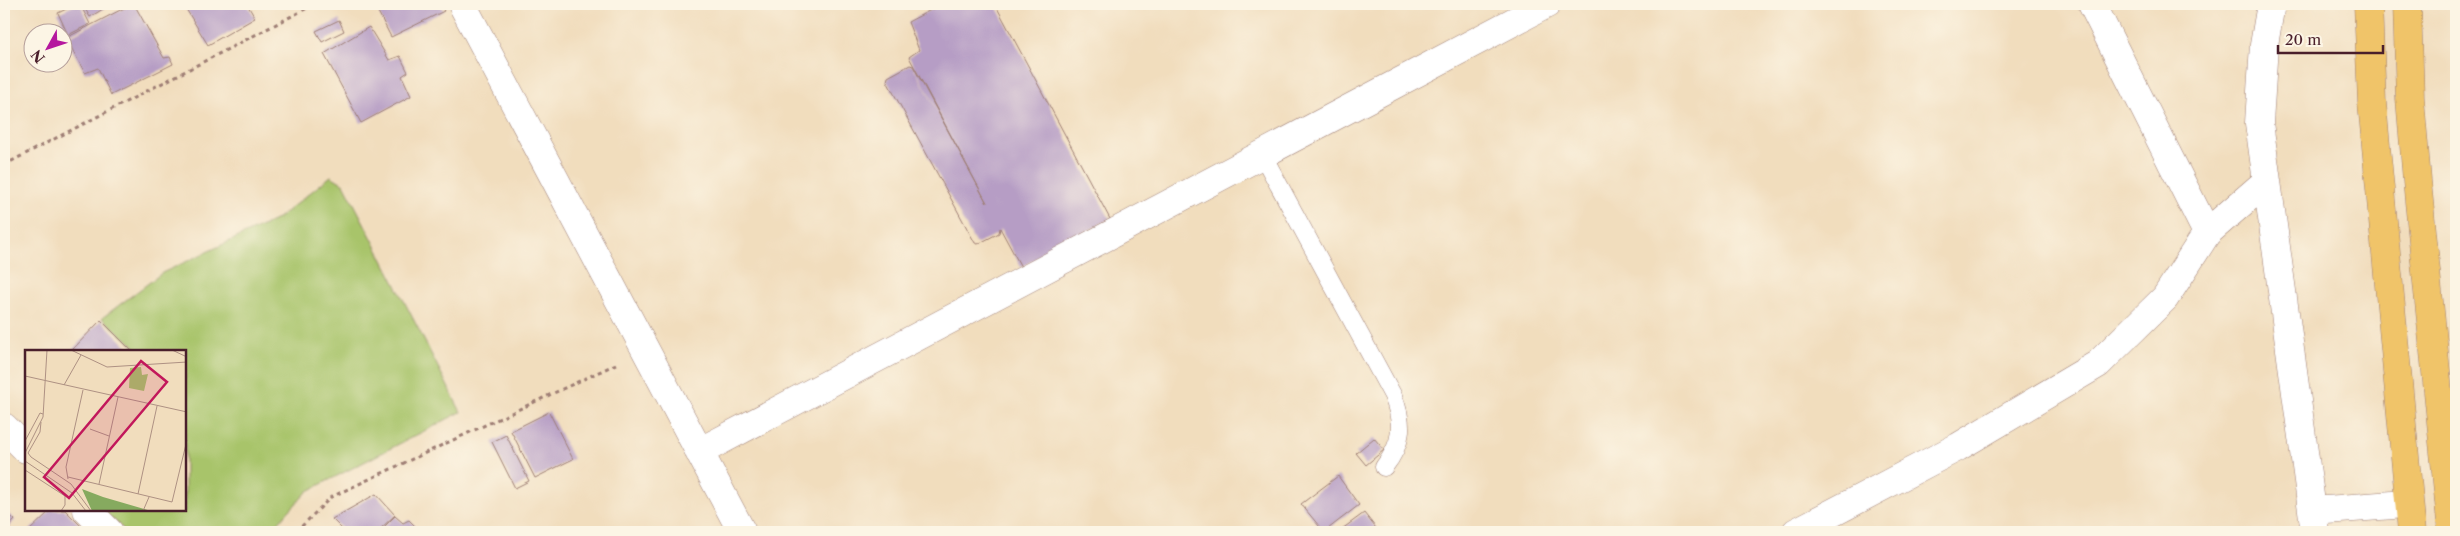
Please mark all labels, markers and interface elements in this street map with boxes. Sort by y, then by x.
north arrow [22,22,72,72]
scale bar [2278,22,2382,54]
text: 20 m [2285,30,2321,49]
text: N [27,46,49,67]
inset map [25,350,186,511]

